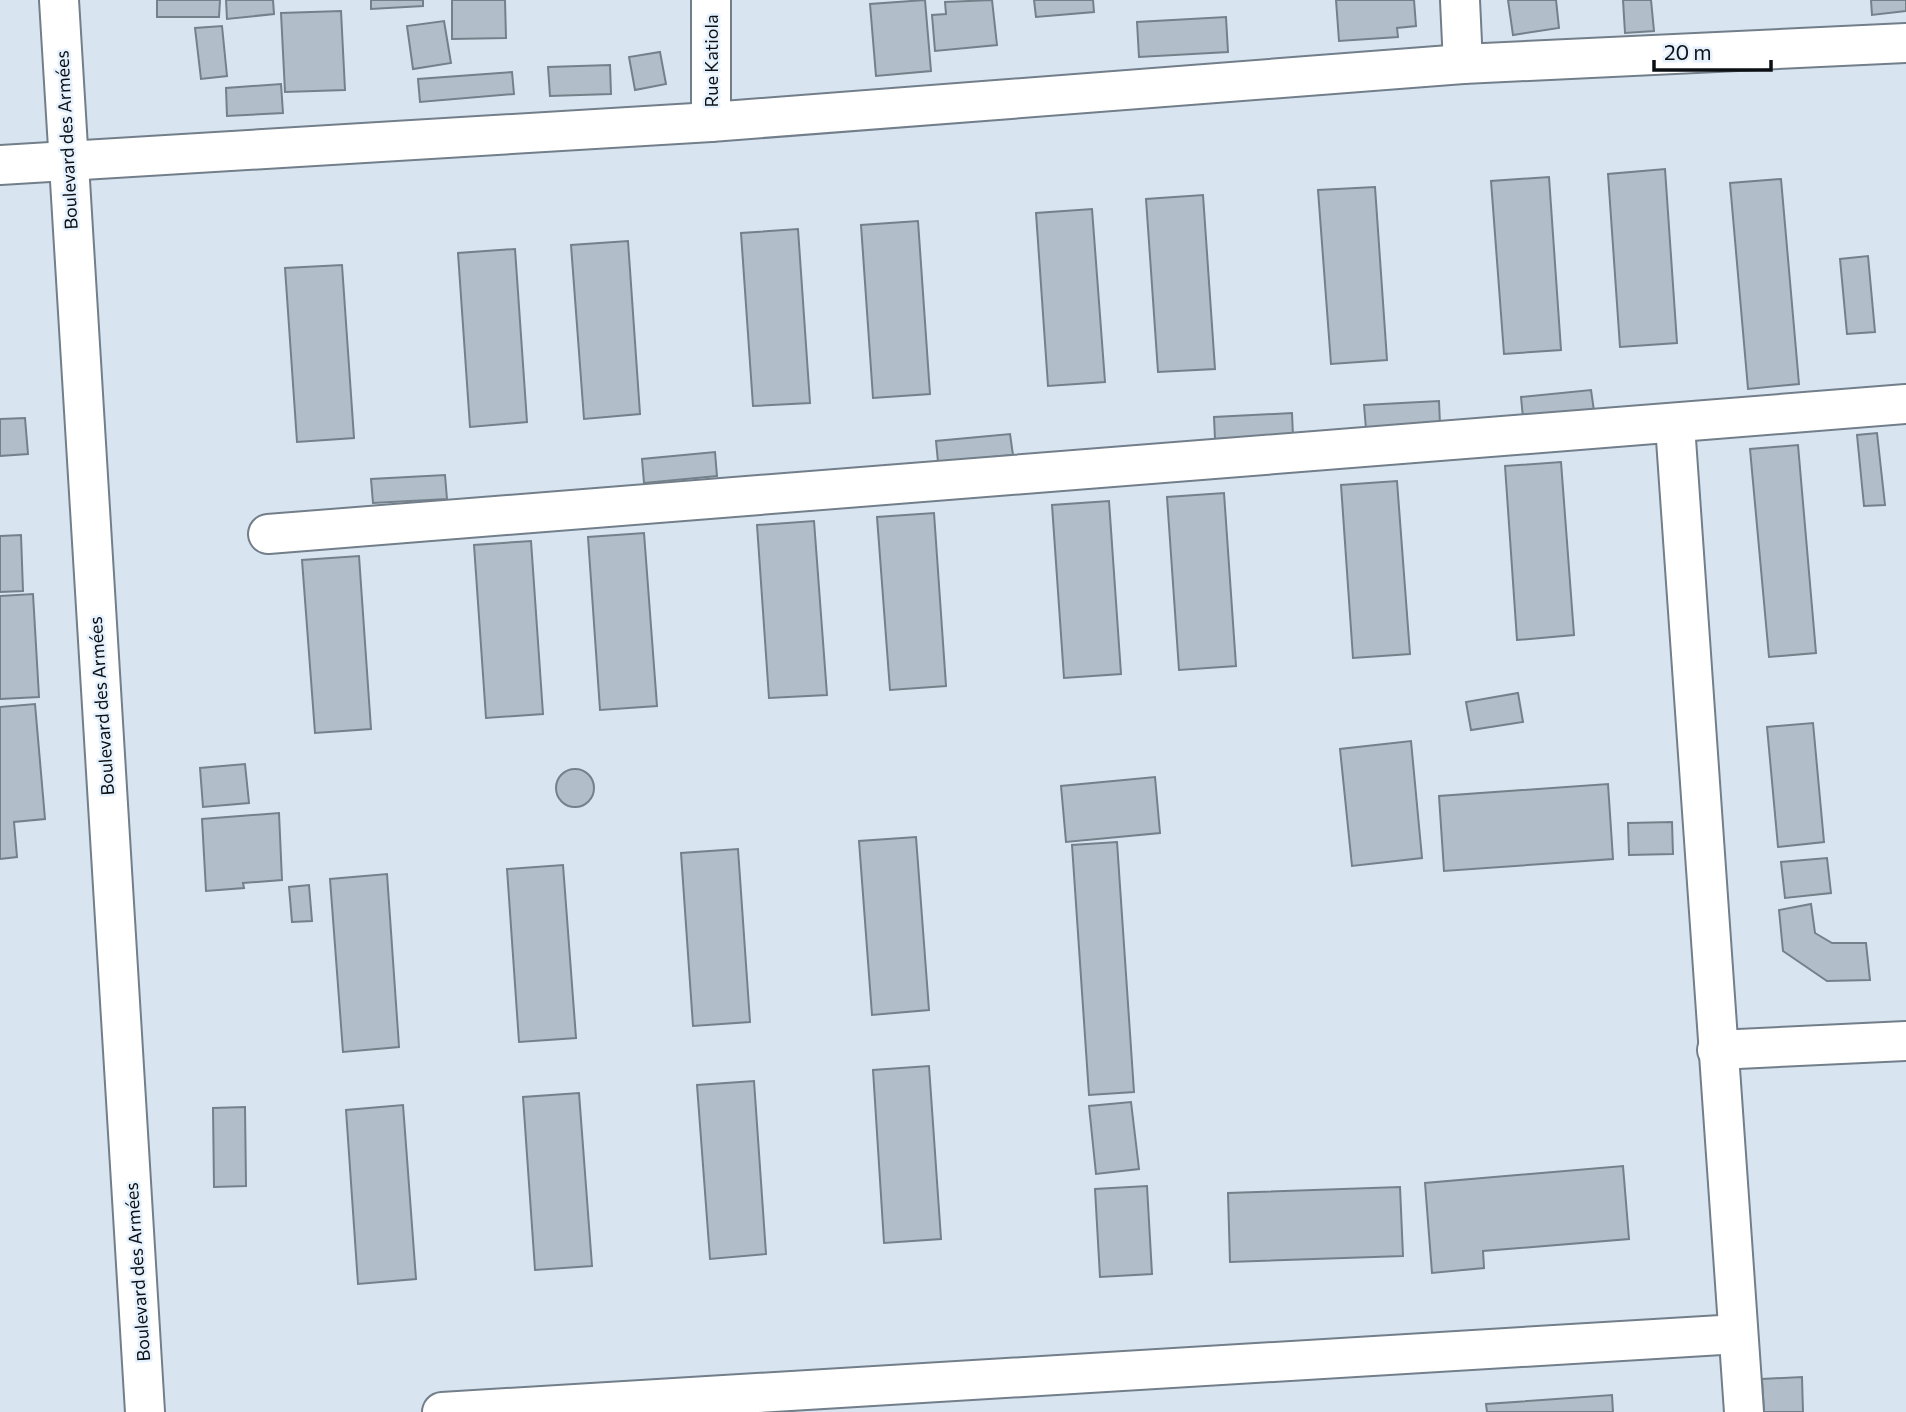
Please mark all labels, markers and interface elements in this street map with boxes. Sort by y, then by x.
street label: Rue Katiola [700,14,722,108]
scale bar [1654,28,1771,72]
text: 20 m [1664,39,1712,64]
street label: Boulevard des Armées [50,50,82,230]
street label: Boulevard des Armées [84,616,118,796]
street label: Boulevard des Armées [120,1182,154,1362]

